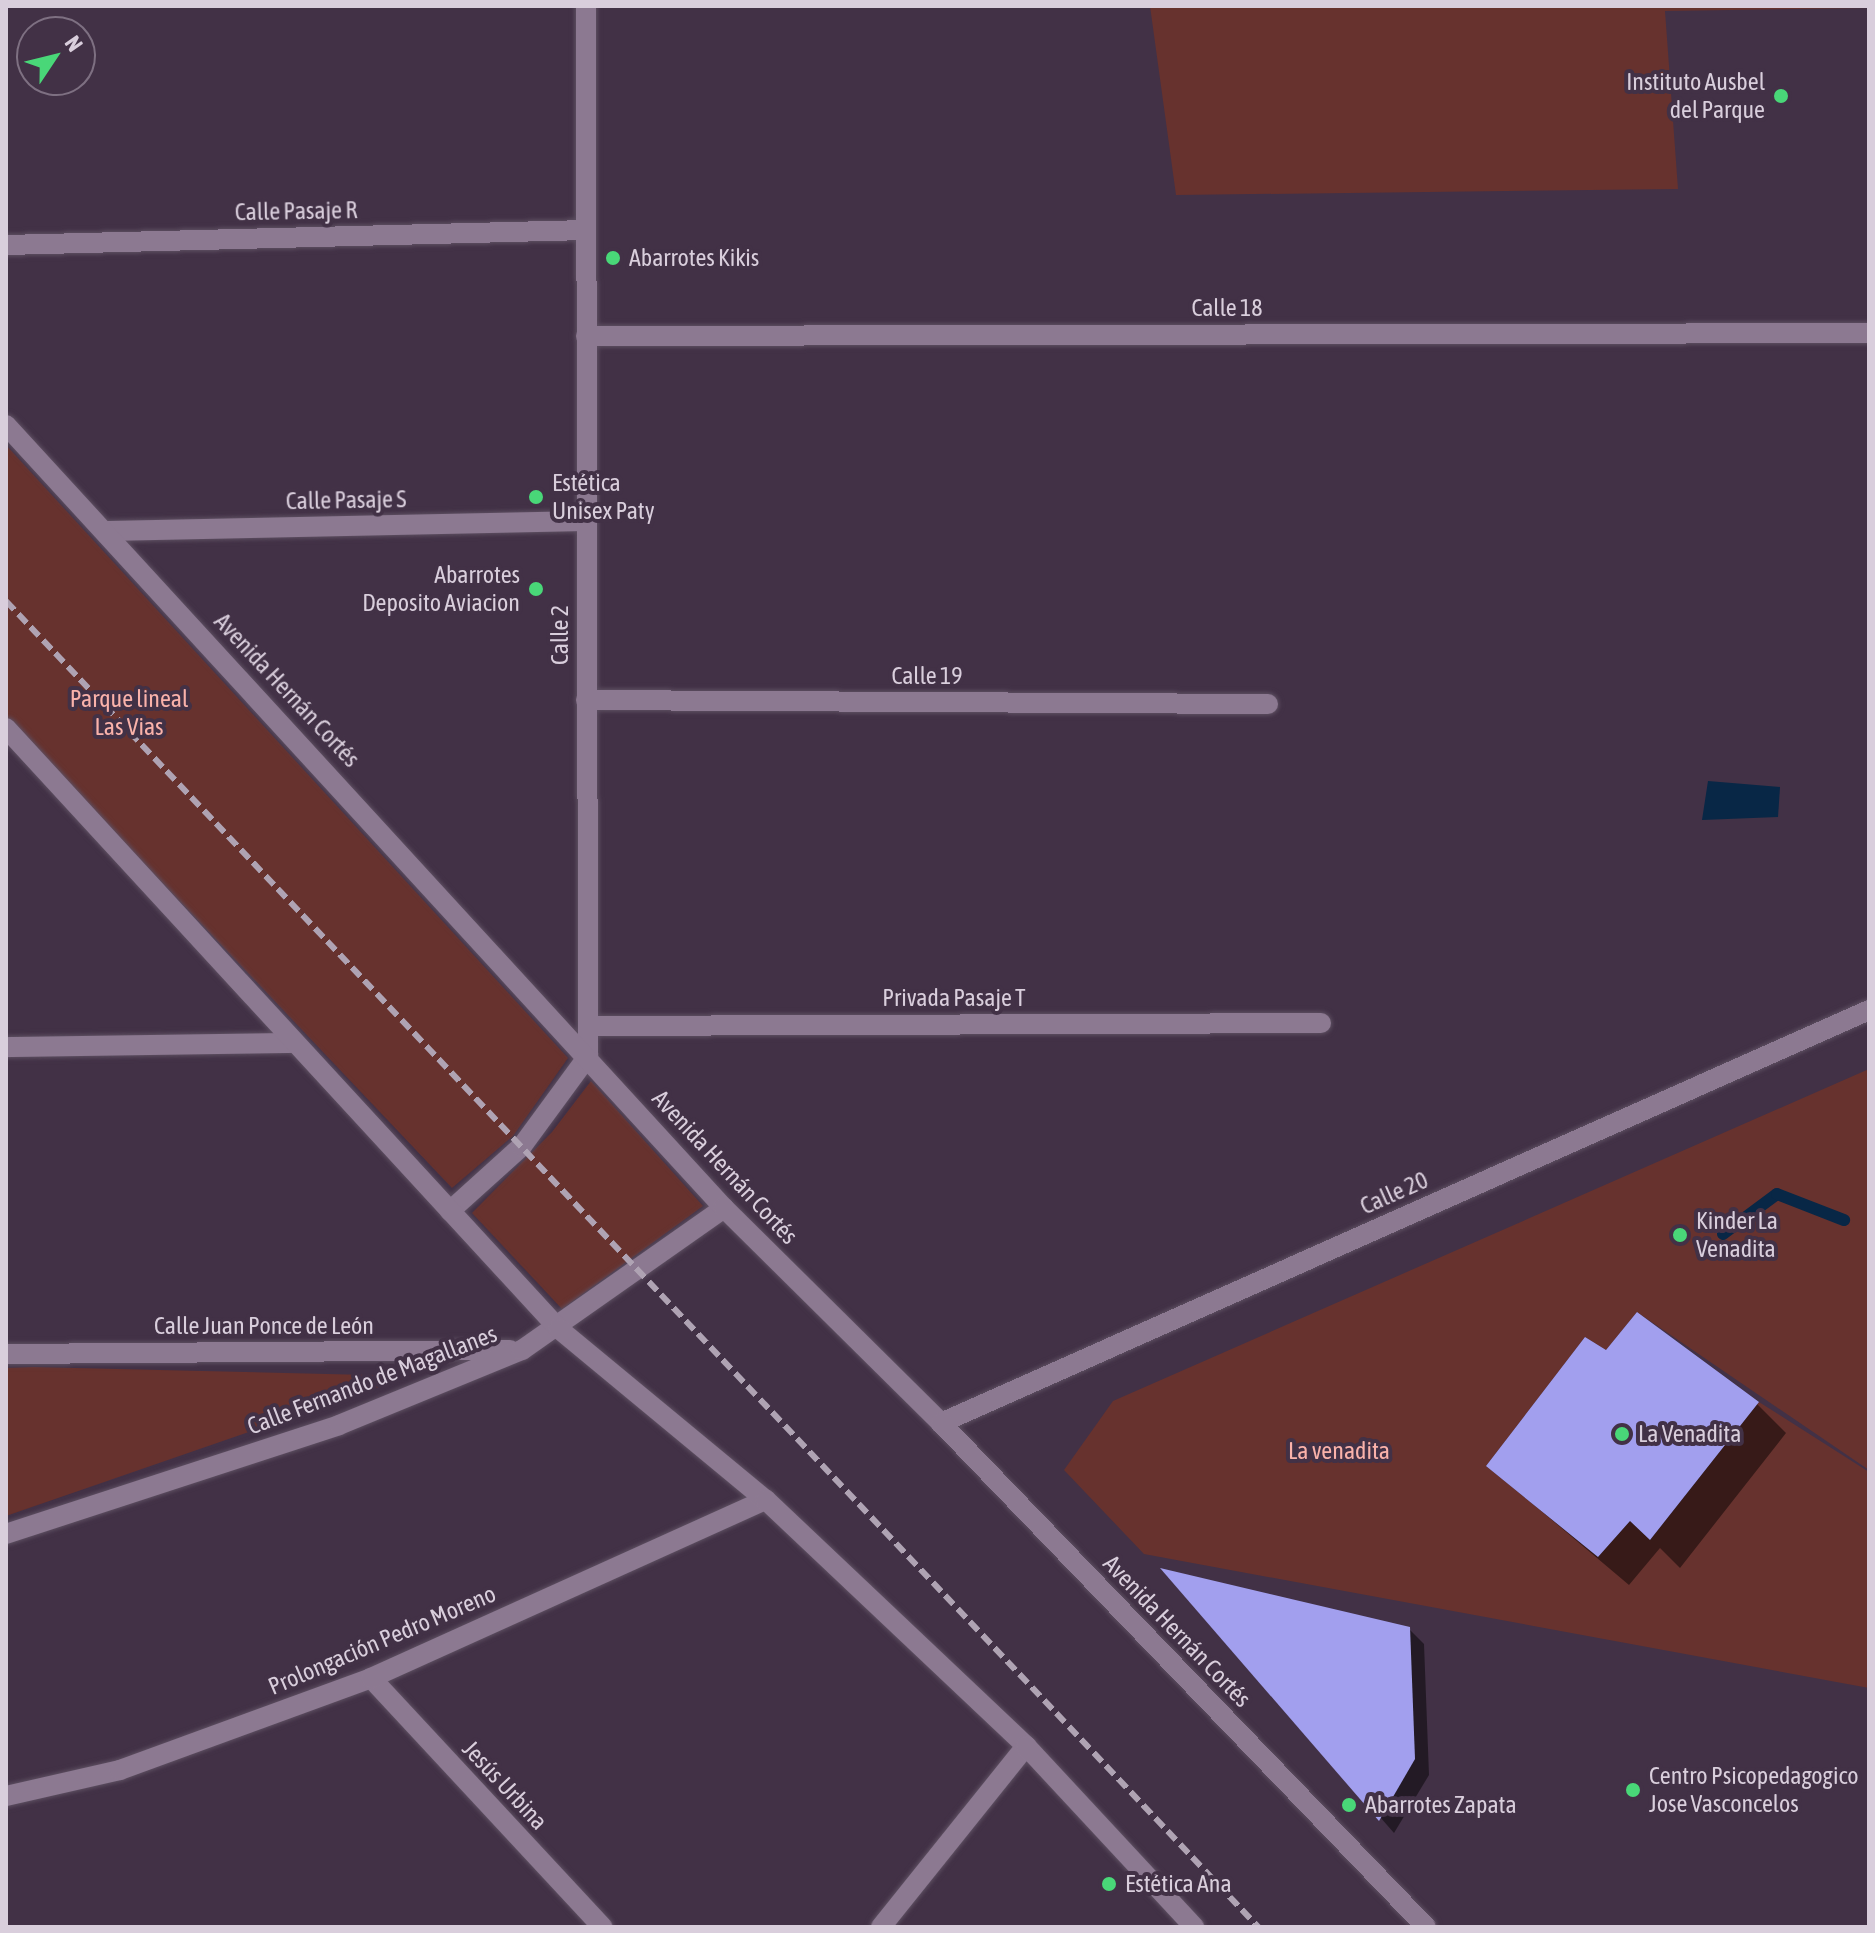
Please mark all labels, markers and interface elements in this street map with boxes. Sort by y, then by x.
north arrow [16,16,96,96]
text: N [60,31,88,56]
place label: Instituto Ausbel del Parque [1626,68,1765,124]
marker: Instituto Ausbel del Parque [1772,87,1790,105]
street label: Calle Pasaje R [235,196,357,226]
place label: Abarrotes Kikis [629,244,759,272]
marker: Abarrotes Kikis [604,249,622,267]
street label: Calle 18 [1191,294,1263,322]
place label: Estética Unisex Paty [552,469,655,525]
street label: Calle Pasaje S [286,485,406,515]
marker: Estética Unisex Paty [527,488,545,506]
place label: Abarrotes Deposito Aviacion [362,561,520,617]
marker: Abarrotes Deposito Aviacion [527,580,545,598]
street label: Calle 2 [546,605,574,665]
street label: Avenida Hernán Cortés [208,607,366,773]
street label: Calle 19 [891,662,963,690]
park label: Parque lineal Las Vias [70,685,188,741]
street label: Privada Pasaje T [882,984,1026,1012]
street label: Avenida Hernán Cortés [646,1084,804,1250]
street label: Calle 20 [1356,1165,1432,1221]
place label: Kinder La Venadita [1696,1207,1778,1263]
marker: Kinder La Venadita [1671,1226,1689,1244]
street label: Calle Juan Ponce de León [154,1312,374,1340]
street label: Calle Fernando de Magallanes [243,1319,501,1441]
place label: La Venadita [1638,1420,1741,1448]
marker: La Venadita [1613,1425,1631,1443]
park label: La venadita [1288,1437,1390,1465]
street label: Avenida Hernán Cortés [1097,1549,1257,1713]
street label: Prolongación Pedro Moreno [264,1579,500,1701]
street label: Jesús Urbina [457,1734,553,1836]
place label: Centro Psicopedagogico Jose Vasconcelos [1649,1762,1859,1818]
marker: Centro Psicopedagogico Jose Vasconcelos [1624,1781,1642,1799]
place label: Abarrotes Zapata [1365,1791,1517,1819]
marker: Abarrotes Zapata [1340,1796,1358,1814]
place label: Estética Ana [1125,1870,1232,1898]
marker: Estética Ana [1100,1875,1118,1893]

